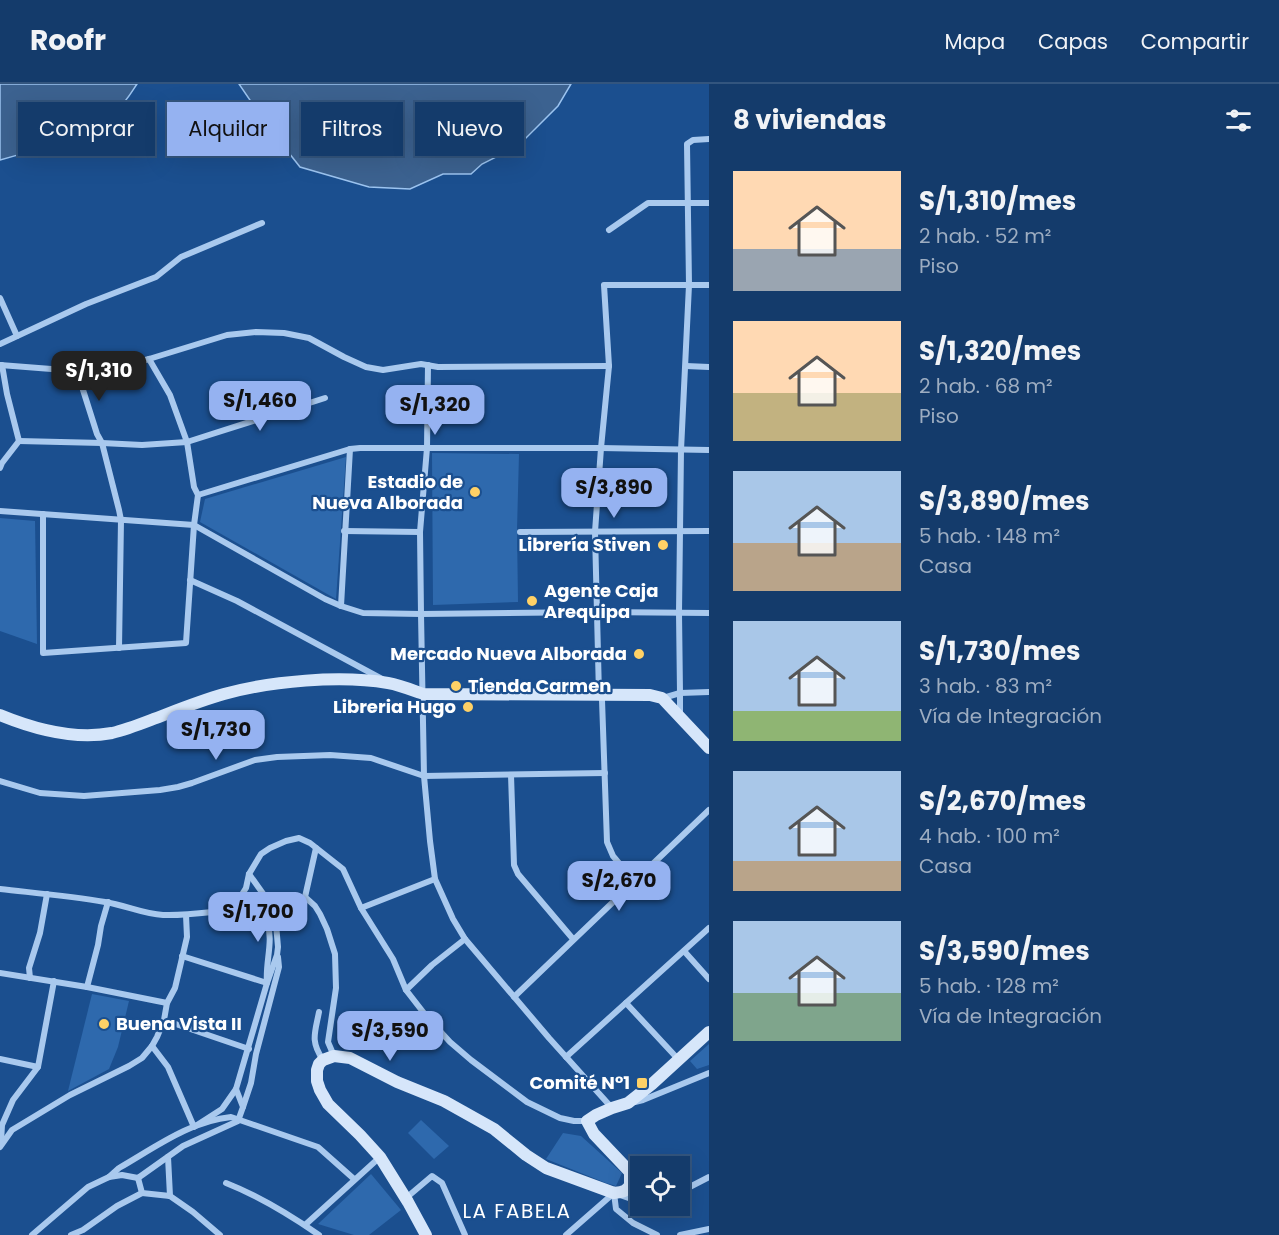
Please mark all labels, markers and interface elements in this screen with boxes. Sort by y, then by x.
text: Roofr [30,21,106,60]
text: Mapa [944,27,1005,56]
text: Capas [1038,27,1108,56]
text: Compartir [1141,27,1249,56]
chip: Comprar [18,102,155,156]
chip: Alquilar [167,102,289,156]
chip: Filtros [301,102,403,156]
chip: Nuevo [415,102,524,156]
text: 8 viviendas [733,102,887,138]
icon: filters [1222,104,1255,137]
text: S/1,310/mes [919,183,1076,219]
icon: home [781,195,853,267]
text: 2 hab. · 52 m² [919,222,1051,250]
text: Piso [919,252,959,280]
text: S/1,320/mes [919,333,1081,369]
icon: home [781,345,853,417]
pin: S/1,310 [44,351,154,402]
text: S/1,310 [65,356,133,384]
text: 2 hab. · 68 m² [919,372,1053,400]
pin: S/1,460 [205,381,315,432]
pin: S/1,320 [380,385,490,436]
text: S/1,460 [223,386,297,414]
text: S/1,320 [399,390,471,418]
text: Piso [919,402,959,430]
pin: S/3,890 [559,468,669,519]
place label: Estadio de Nueva Alborada [312,469,463,515]
text: S/3,890 [575,473,653,501]
text: S/3,890/mes [919,483,1090,519]
marker: Estadio de Nueva Alborada [468,485,482,499]
icon: home [781,495,853,567]
text: 5 hab. · 148 m² [919,522,1060,550]
place label: Librería Stiven [518,532,651,557]
marker: Librería Stiven [656,538,670,552]
text: Casa [919,552,972,580]
place label: Agente Caja Arequipa [544,578,658,624]
marker: Agente Caja Arequipa [525,594,539,608]
text: S/1,730/mes [919,633,1080,669]
place label: Mercado Nueva Alborada [390,641,627,666]
icon: home [781,645,853,717]
marker: Mercado Nueva Alborada [632,647,646,661]
text: 3 hab. · 83 m² [919,672,1052,700]
place label: Tienda Carmen [468,673,611,698]
marker: Tienda Carmen [449,679,463,693]
place label: Libreria Hugo [333,694,456,719]
marker: Libreria Hugo [461,700,475,714]
text: Vía de Integración [919,702,1102,730]
pin: S/1,730 [161,710,271,761]
text: S/1,730 [181,715,251,743]
text: S/2,670/mes [919,783,1086,819]
icon: home [781,795,853,867]
text: 4 hab. · 100 m² [919,822,1060,850]
text: Casa [919,852,972,880]
pin: S/2,670 [564,861,674,912]
text: S/2,670 [582,866,657,894]
pin: S/1,700 [203,892,313,943]
text: S/1,700 [222,897,294,925]
text: S/3,590/mes [919,933,1090,969]
icon: home [781,945,853,1017]
text: 5 hab. · 128 m² [919,972,1059,1000]
text: Vía de Integración [919,1002,1102,1030]
place label: Buena Vista II [116,1011,242,1036]
pin: S/3,590 [335,1011,445,1062]
text: S/3,590 [351,1016,429,1044]
marker: Buena Vista II [97,1017,111,1031]
place label: Comité N°1 [530,1070,630,1095]
marker: Comité N°1 [635,1076,649,1090]
map controls [630,1156,690,1216]
button: locate [630,1156,690,1216]
district label: LA FABELA [462,1197,572,1225]

